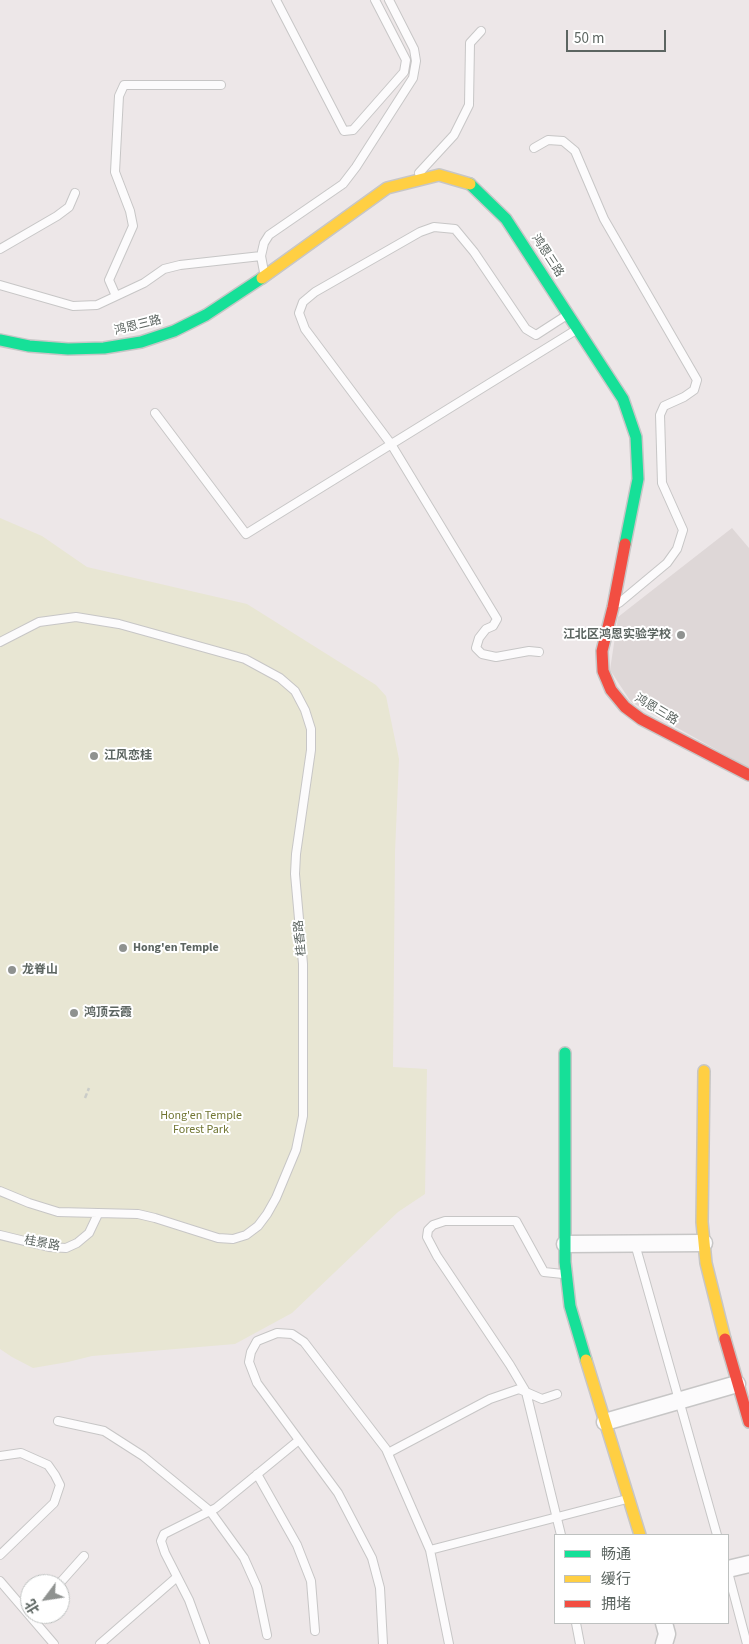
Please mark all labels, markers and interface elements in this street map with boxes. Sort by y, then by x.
scale bar [569,20,669,52]
text: 50 m [574,28,604,49]
street label: 鸿恩三路 [528,232,566,280]
street label: 鸿恩三路 [113,313,163,339]
place label: 江北区鸿恩实验学校 [563,628,671,642]
marker: 江北区鸿恩实验学校 [675,629,687,641]
street label: 鸿恩三路 [632,691,680,729]
place label: 江风恋桂 [104,749,152,763]
marker: 江风恋桂 [88,750,100,762]
street label: 桂香路 [292,919,310,957]
place label: Hong'en Temple [133,941,219,955]
marker: Hong'en Temple [117,942,129,954]
place label: 龙脊山 [22,963,58,977]
marker: 龙脊山 [6,964,18,976]
place label: 鸿顶云霞 [84,1006,132,1020]
marker: 鸿顶云霞 [68,1007,80,1019]
park label: Hong'en Temple Forest Park [160,1109,242,1137]
street label: 桂景路 [23,1233,61,1255]
legend [554,1534,729,1624]
text: 畅通 [601,1544,631,1565]
text: 缓行 [601,1569,631,1590]
north arrow [20,1574,70,1624]
text: 拥堵 [601,1594,631,1615]
text: 北 [21,1595,45,1617]

